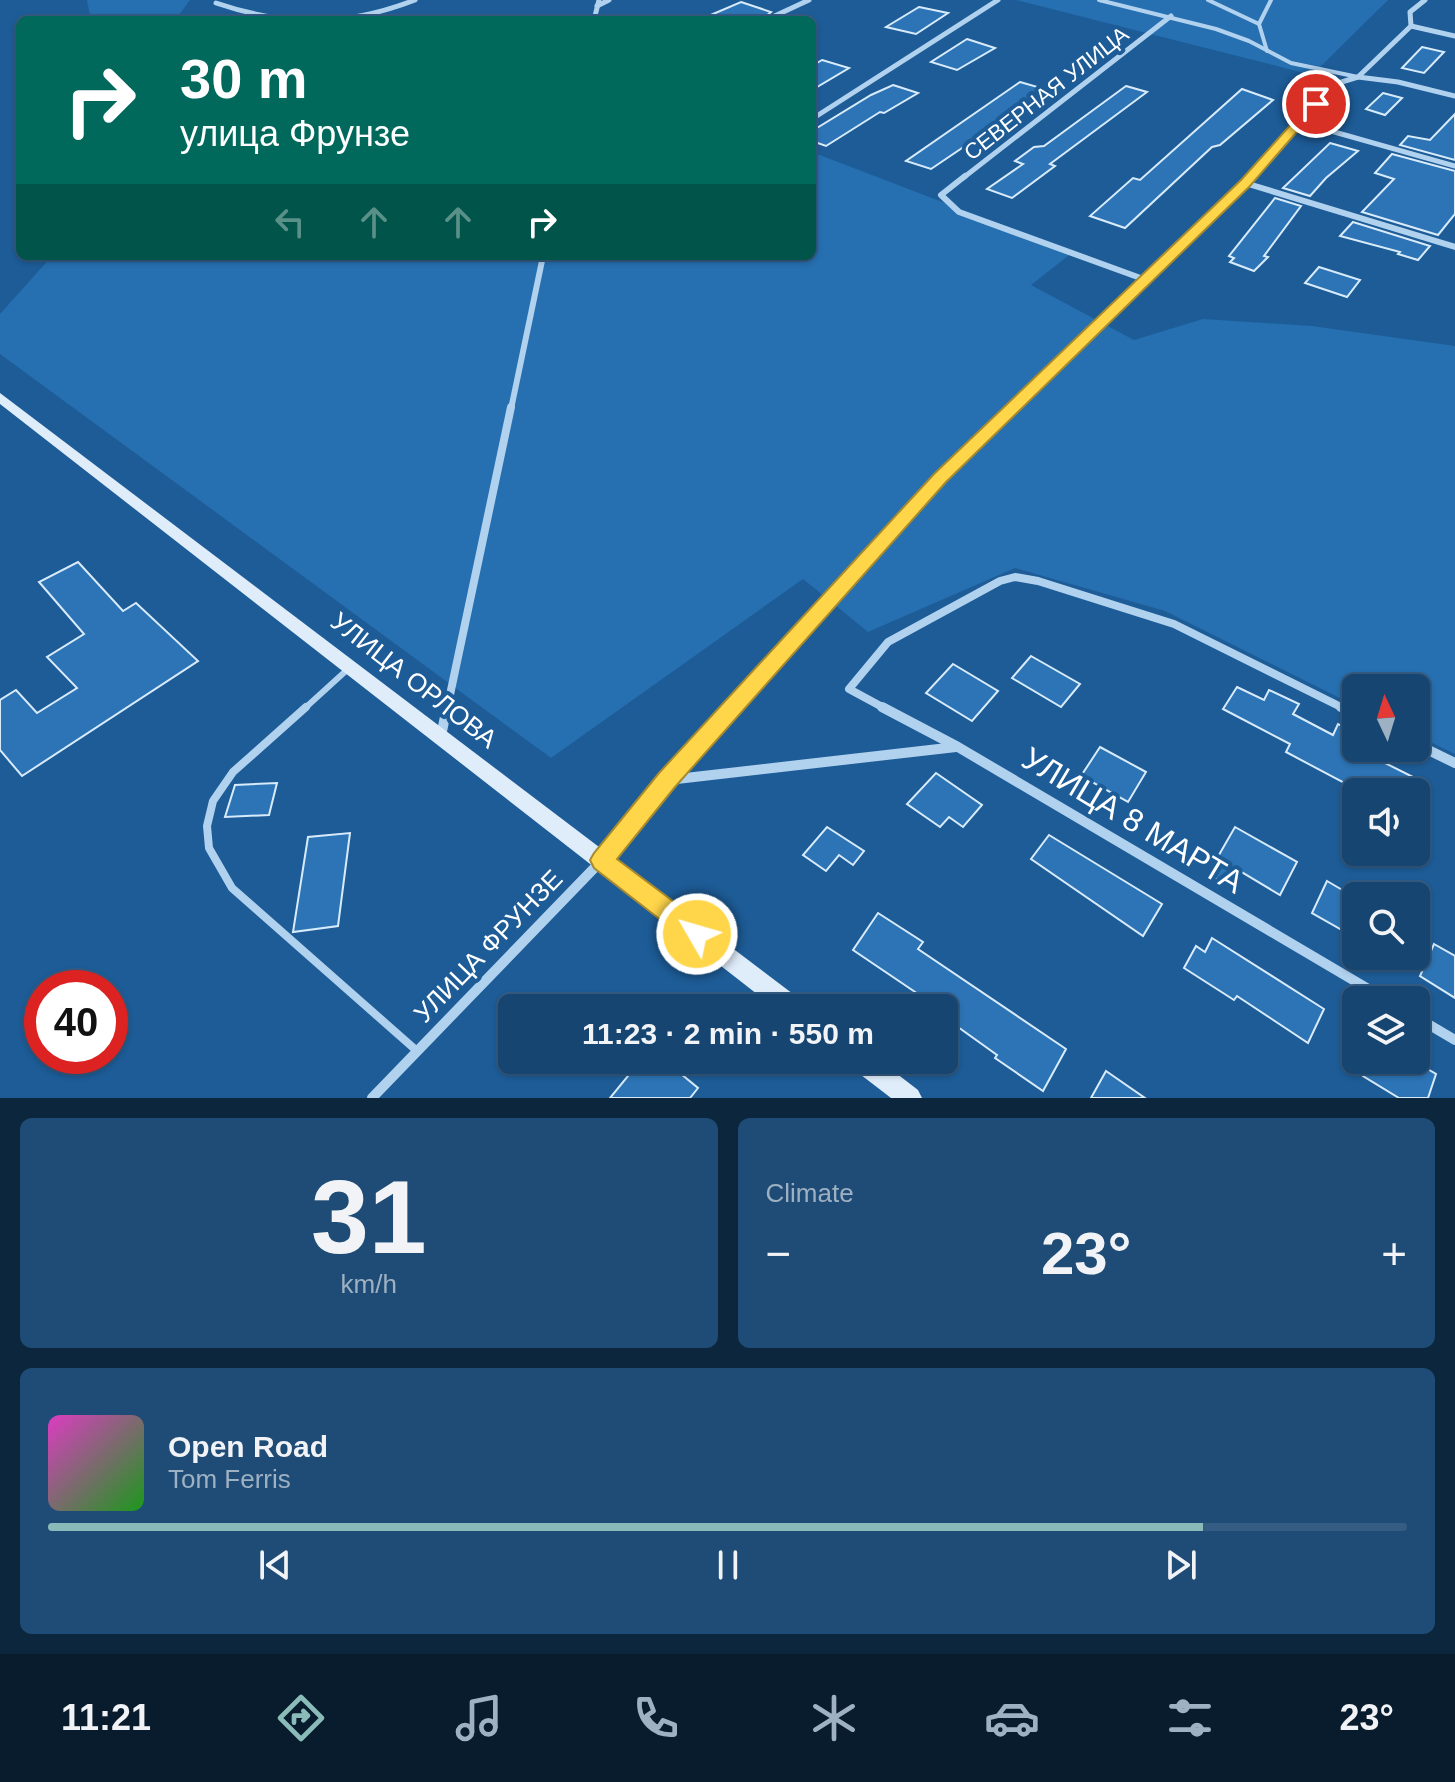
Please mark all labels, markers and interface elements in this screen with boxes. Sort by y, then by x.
street label: СЕВЕРНАЯ УЛИЦА [959,21,1134,165]
text: 30 m [180,47,308,110]
icon: right [48,48,152,152]
pin [1282,70,1350,138]
icon: arrive [1294,82,1338,126]
text: улица Фрунзе [180,113,410,154]
icon: left [268,200,312,244]
icon: ahead [352,200,396,244]
icon: ahead [436,200,480,244]
icon: right [520,200,564,244]
street label: УЛИЦА ОРЛОВА [325,606,504,755]
north arrow [1342,674,1430,762]
map controls [1342,674,1430,1074]
street label: УЛИЦА 8 МАРТА [1016,740,1251,901]
button: sound [1342,778,1430,866]
street label: УЛИЦА ФРУНЗЕ [408,864,568,1028]
button: search [1342,882,1430,970]
position arrow [655,892,739,976]
speed limit sign: 40 [24,970,128,1074]
button: layers [1342,986,1430,1074]
text: 11:23 · 2 min · 550 m [582,1017,874,1050]
text: 31 [311,1159,427,1275]
text: Climate [766,1178,854,1208]
text: 23° [1041,1220,1132,1287]
text: − [766,1229,791,1278]
text: + [1381,1229,1407,1278]
text: km/h [341,1269,397,1299]
text: Open Road [168,1430,328,1463]
text: Tom Ferris [168,1464,291,1494]
icon: previous [253,1543,297,1587]
icon: pause [706,1543,750,1587]
icon: next [1159,1543,1203,1587]
icon: directions [273,1690,329,1746]
icon: music [451,1690,507,1746]
icon: phone [628,1690,684,1746]
icon: climate [806,1690,862,1746]
icon: car [984,1690,1040,1746]
icon: filters [1162,1690,1218,1746]
text: 11:21 [61,1697,151,1738]
text: 23° [1340,1697,1394,1738]

